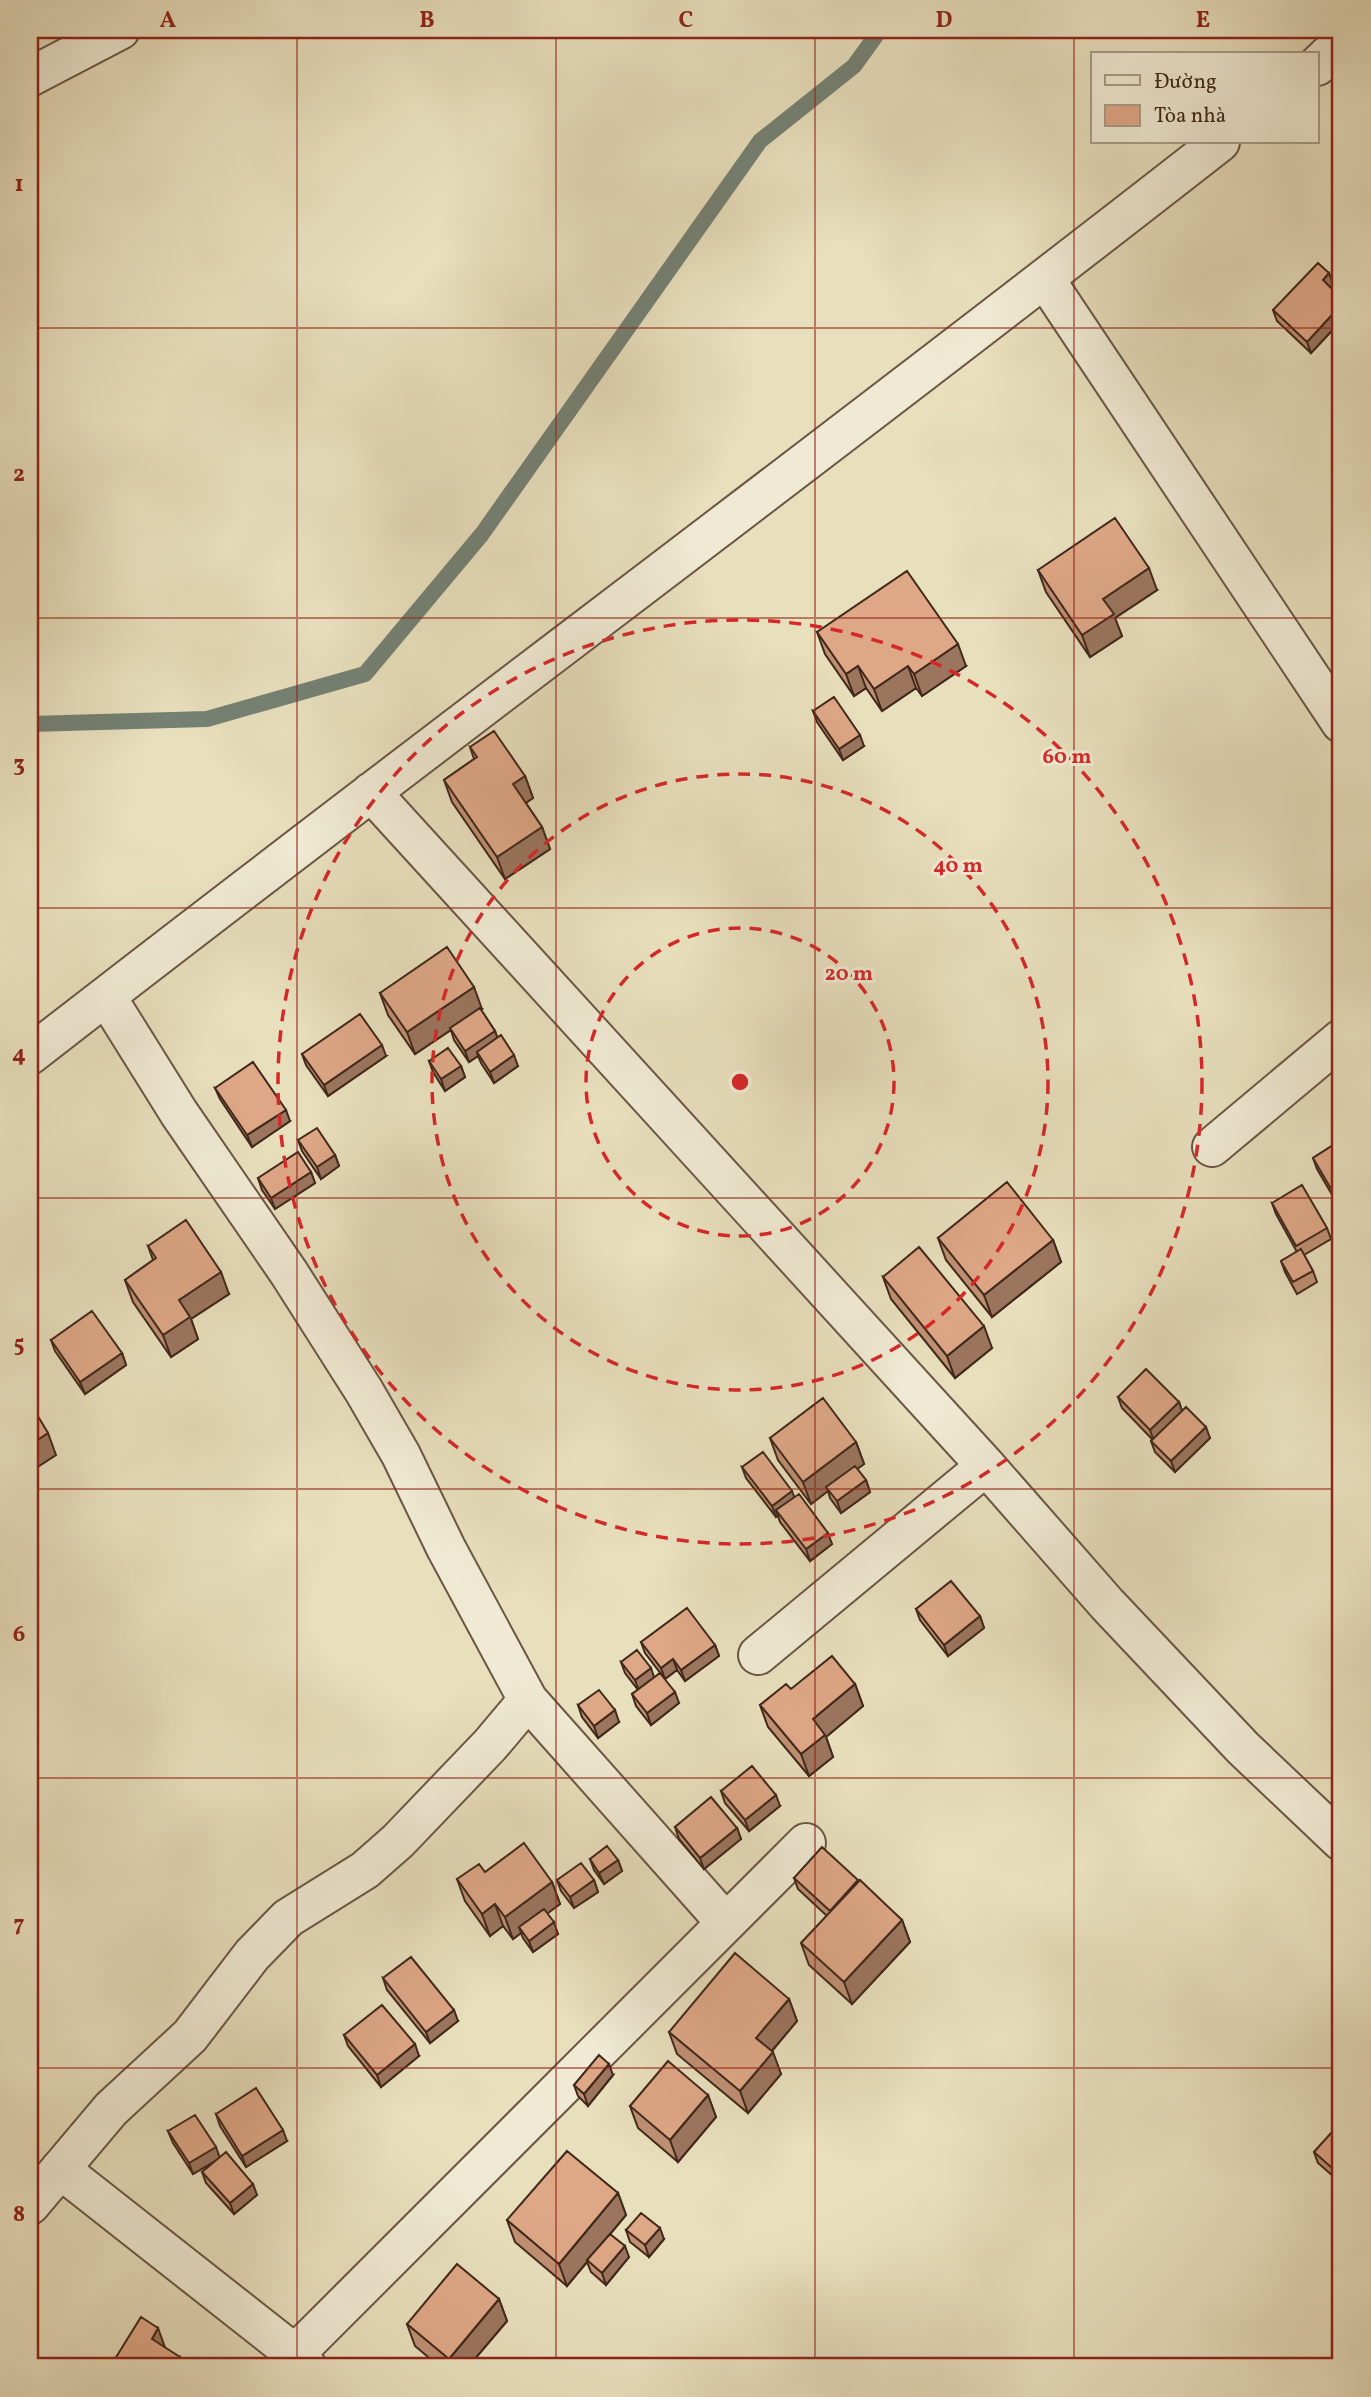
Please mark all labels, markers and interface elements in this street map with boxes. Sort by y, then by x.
text: A [160,5,176,37]
text: B [419,5,435,37]
text: C [679,5,693,37]
text: D [936,5,953,37]
text: E [1196,5,1210,37]
legend [1091,52,1318,144]
text: Đường [1154,68,1217,97]
text: Tòa nhà [1154,102,1226,131]
text: 1 [14,169,24,201]
text: 2 [13,459,25,491]
text: 60 m [1043,743,1091,772]
text: 3 [13,749,25,781]
text: 40 m [933,852,983,881]
text: 20 m [825,960,873,989]
text: 4 [12,1039,26,1071]
centre of rings [728,1070,752,1094]
text: 5 [13,1329,25,1361]
text: 6 [13,1619,25,1651]
text: 7 [14,1909,25,1941]
text: 8 [13,2199,25,2231]

